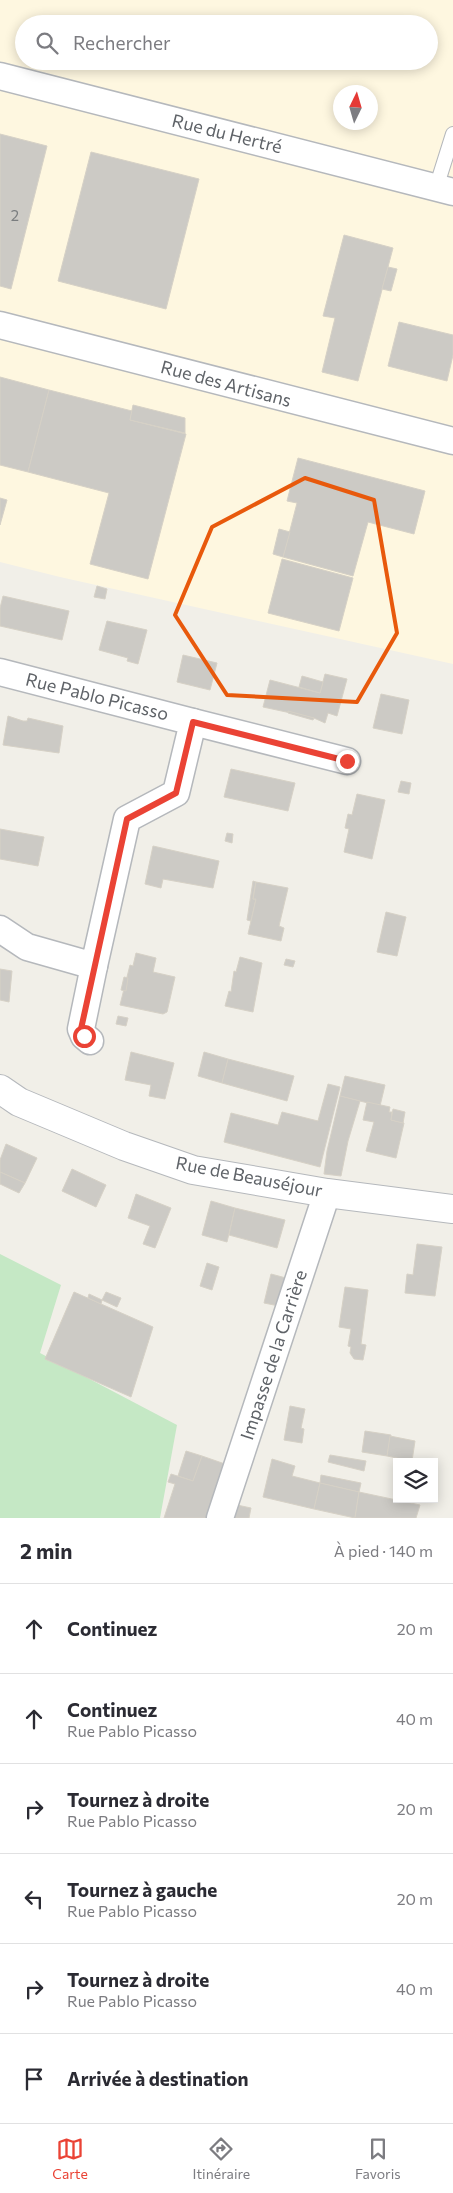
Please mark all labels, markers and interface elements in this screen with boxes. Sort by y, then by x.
search box [15,15,438,70]
icon: search [33,29,61,57]
text: Rechercher [73,31,171,54]
north arrow [333,85,378,130]
street label: Rue du Hertré [170,109,285,157]
house number: 2 [11,206,19,224]
street label: Rue des Artisans [159,355,294,411]
street label: Rue Pablo Picasso [24,668,171,724]
route end [336,750,359,773]
route start [73,1025,96,1048]
street label: Rue de Beauséjour [174,1151,324,1201]
street label: Impasse de la Carrière [235,1267,311,1442]
map controls [393,1458,438,1503]
button: layers [393,1458,438,1503]
text: 2 min [20,1538,72,1563]
text: À pied · 140 m [334,1541,433,1560]
icon: ahead [20,1615,48,1643]
text: Continuez [67,1617,157,1640]
text: 20 m [397,1619,433,1638]
text: Continuez [67,1698,157,1721]
icon: ahead [20,1705,48,1733]
text: 40 m [396,1709,433,1728]
text: Rue Pablo Picasso [67,1721,197,1740]
text: Tournez à droite [67,1788,209,1811]
icon: right [20,1795,48,1823]
text: 20 m [397,1799,433,1818]
text: Rue Pablo Picasso [67,1811,197,1830]
text: Tournez à gauche [67,1878,217,1901]
icon: left [20,1885,48,1913]
text: 20 m [397,1889,433,1908]
text: Rue Pablo Picasso [67,1901,197,1920]
text: Tournez à droite [67,1968,209,1991]
icon: right [20,1975,48,2003]
text: 40 m [396,1979,433,1998]
text: Rue Pablo Picasso [67,1991,197,2010]
icon: arrive [20,2065,48,2093]
text: Arrivée à destination [67,2067,249,2090]
tab: Carte [52,2135,88,2182]
tab: Itinéraire [192,2135,250,2182]
tab: Favoris [355,2135,401,2182]

